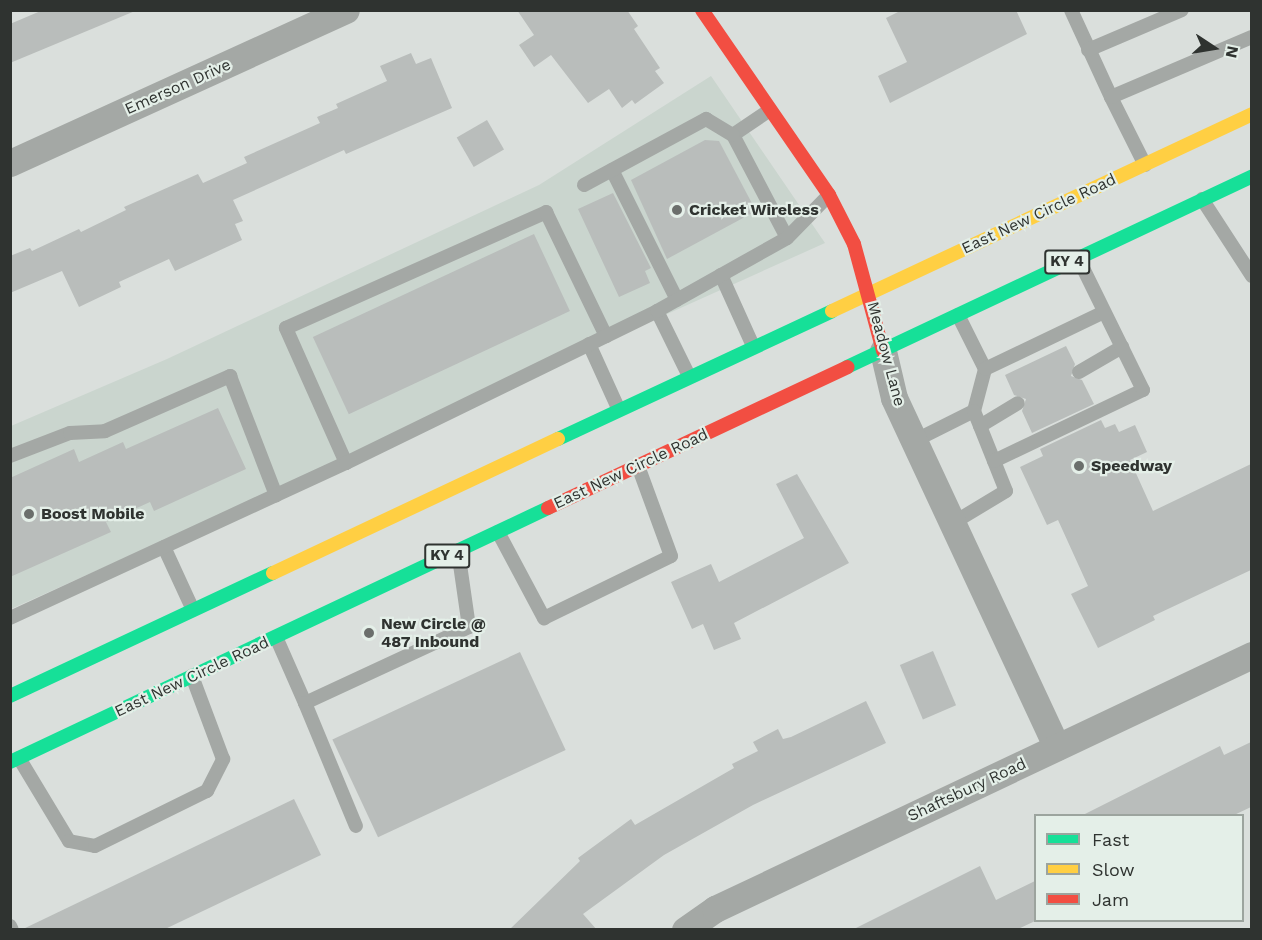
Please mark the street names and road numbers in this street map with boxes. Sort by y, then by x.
street label: Emerson Drive [122,55,234,119]
street label: East New Circle Road [959,170,1119,258]
road number: KY 4 [1043,250,1091,274]
street label: Meadow Lane [863,299,909,409]
street label: East New Circle Road [551,425,711,513]
road number: KY 4 [423,544,471,568]
street label: East New Circle Road [112,633,272,721]
street label: Shaftsbury Road [905,754,1029,826]

